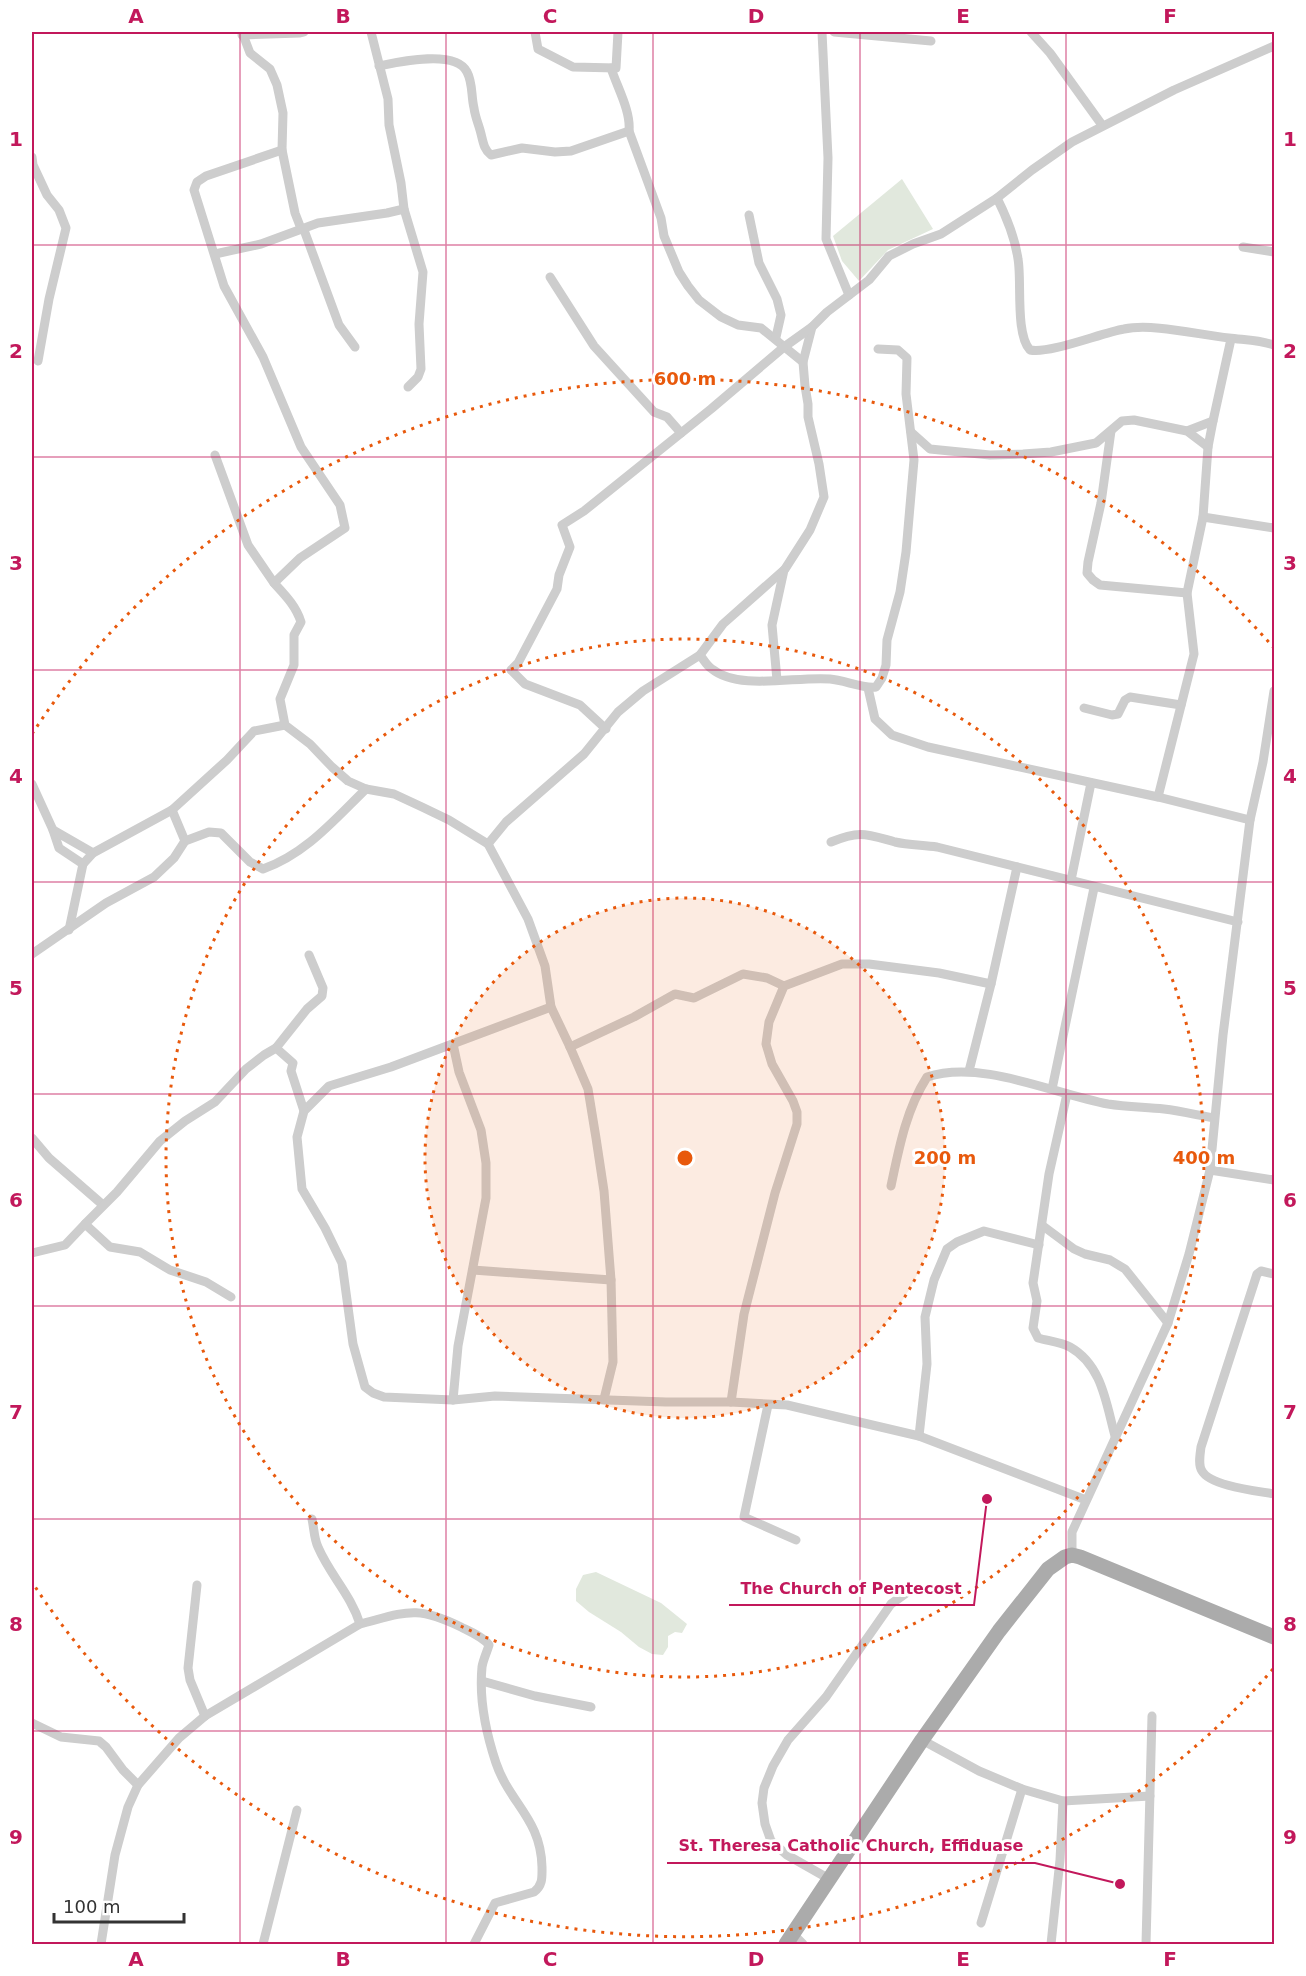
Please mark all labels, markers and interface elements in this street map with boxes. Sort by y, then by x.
text: A [128,4,144,28]
text: B [335,4,351,28]
text: C [543,4,557,28]
text: D [748,4,764,28]
text: E [956,4,970,28]
text: F [1163,4,1177,28]
text: 1 [9,127,23,151]
text: 1 [1283,127,1297,151]
text: 2 [9,339,23,363]
text: 2 [1283,339,1297,363]
text: 600 m [654,368,716,389]
text: 3 [9,551,23,575]
text: 3 [1283,551,1297,575]
text: 4 [9,764,23,788]
text: 4 [1283,764,1297,788]
text: 5 [9,976,23,1000]
text: 5 [1283,976,1297,1000]
text: 200 m [914,1147,976,1168]
text: 400 m [1173,1147,1235,1168]
centre of rings [675,1148,695,1168]
text: 6 [9,1188,23,1212]
text: 6 [1283,1188,1297,1212]
text: 7 [9,1400,23,1424]
text: 7 [1283,1400,1297,1424]
callout: The Church of Pentecost [729,1571,974,1605]
text: The Church of Pentecost [740,1579,962,1598]
text: 8 [9,1612,23,1636]
text: 8 [1283,1612,1297,1636]
text: 9 [9,1825,23,1849]
text: 9 [1283,1825,1297,1849]
callout: St. Theresa Catholic Church, Effiduase [667,1829,1035,1863]
text: St. Theresa Catholic Church, Effiduase [679,1836,1024,1855]
scale bar [54,1886,184,1924]
text: 100 m [63,1896,121,1917]
text: A [128,1947,144,1971]
text: B [335,1947,351,1971]
text: C [543,1947,557,1971]
text: D [748,1947,764,1971]
text: E [956,1947,970,1971]
text: F [1163,1947,1177,1971]

